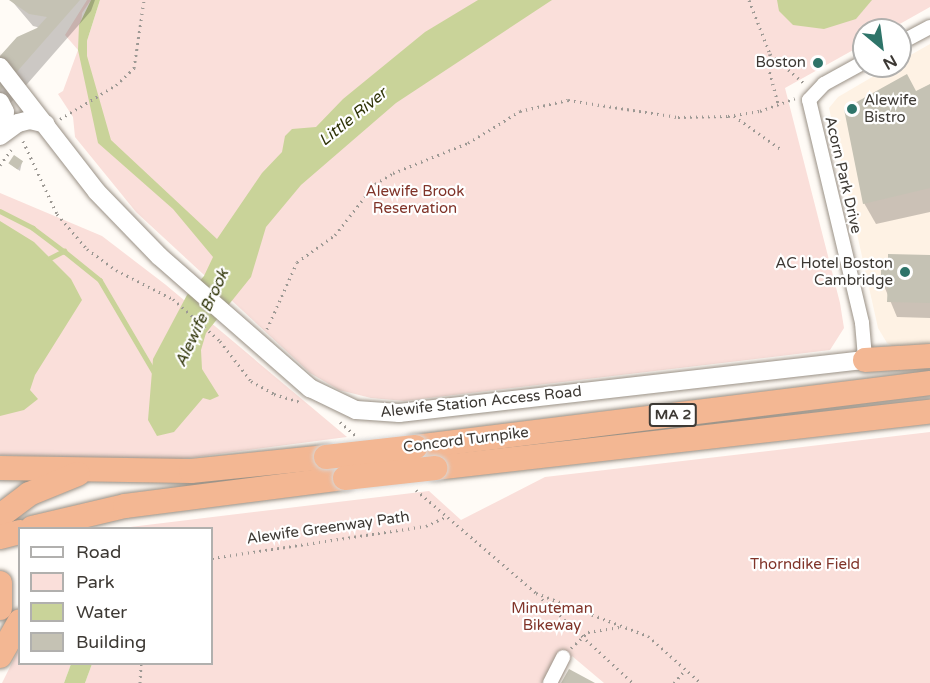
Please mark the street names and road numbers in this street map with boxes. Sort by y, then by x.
street label: Acorn Park Drive [821,115,865,235]
street label: Alewife Station Access Road [379,382,583,422]
road number: MA 2 [648,404,698,426]
street label: Concord Turnpike [402,423,530,457]
street label: Alewife Greenway Path [245,508,411,548]

